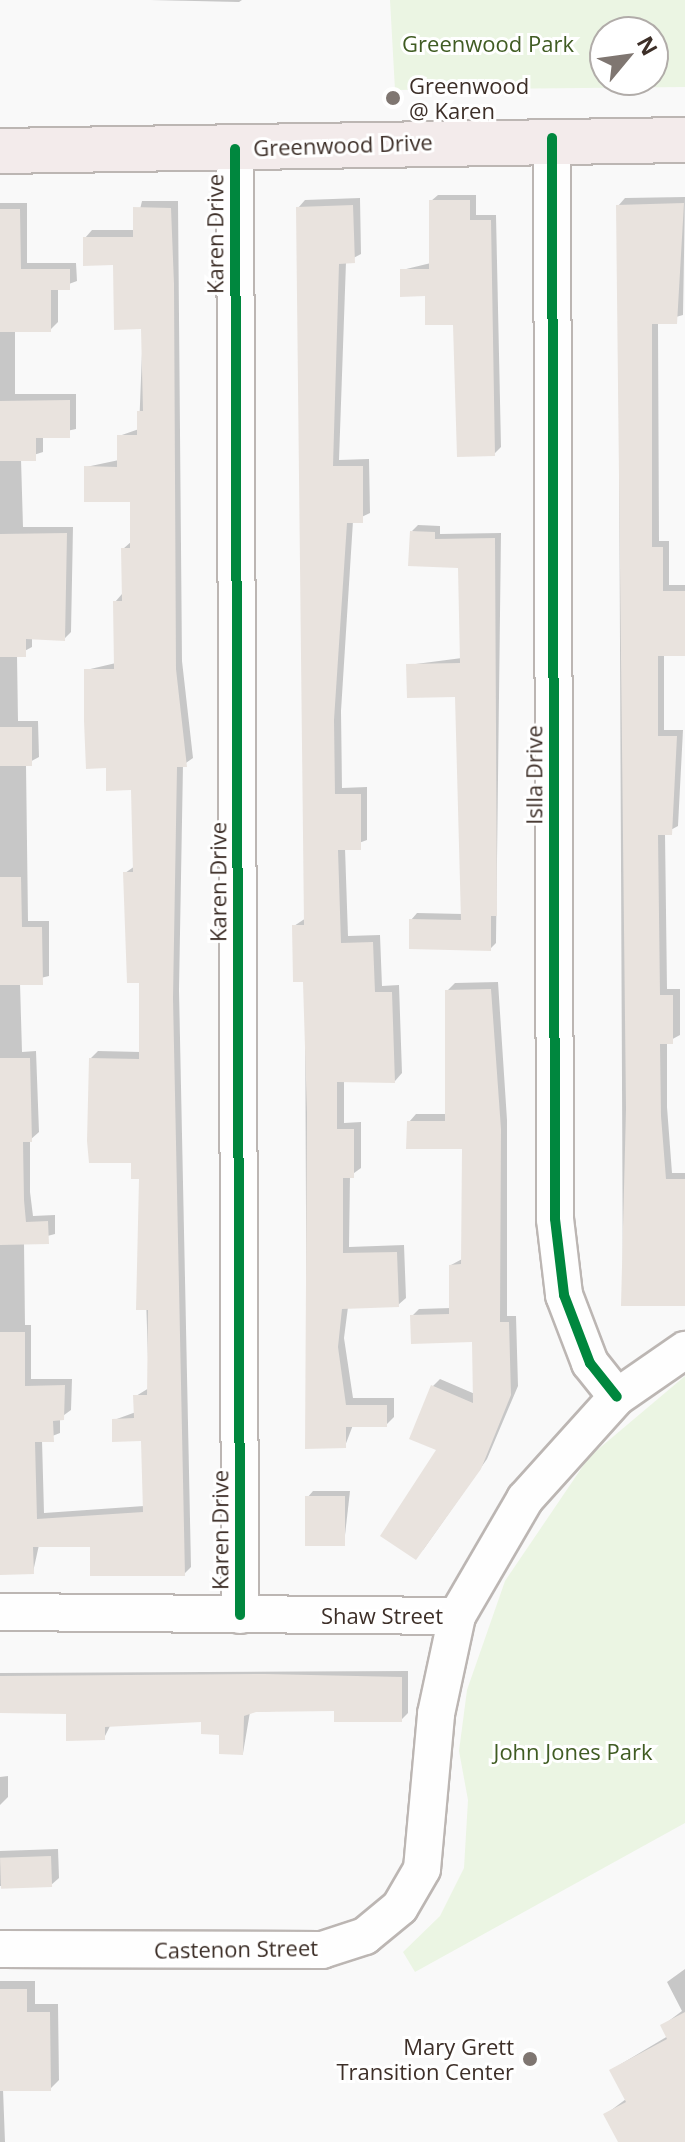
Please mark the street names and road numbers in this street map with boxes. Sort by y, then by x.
street label: Greenwood Drive [253,129,433,161]
street label: Karen Drive [202,174,228,294]
street label: Islla Drive [521,725,547,825]
street label: Karen Drive [205,822,231,942]
street label: Karen Drive [207,1470,233,1590]
street label: Shaw Street [321,1603,443,1629]
street label: Castenon Street [154,1934,318,1964]

